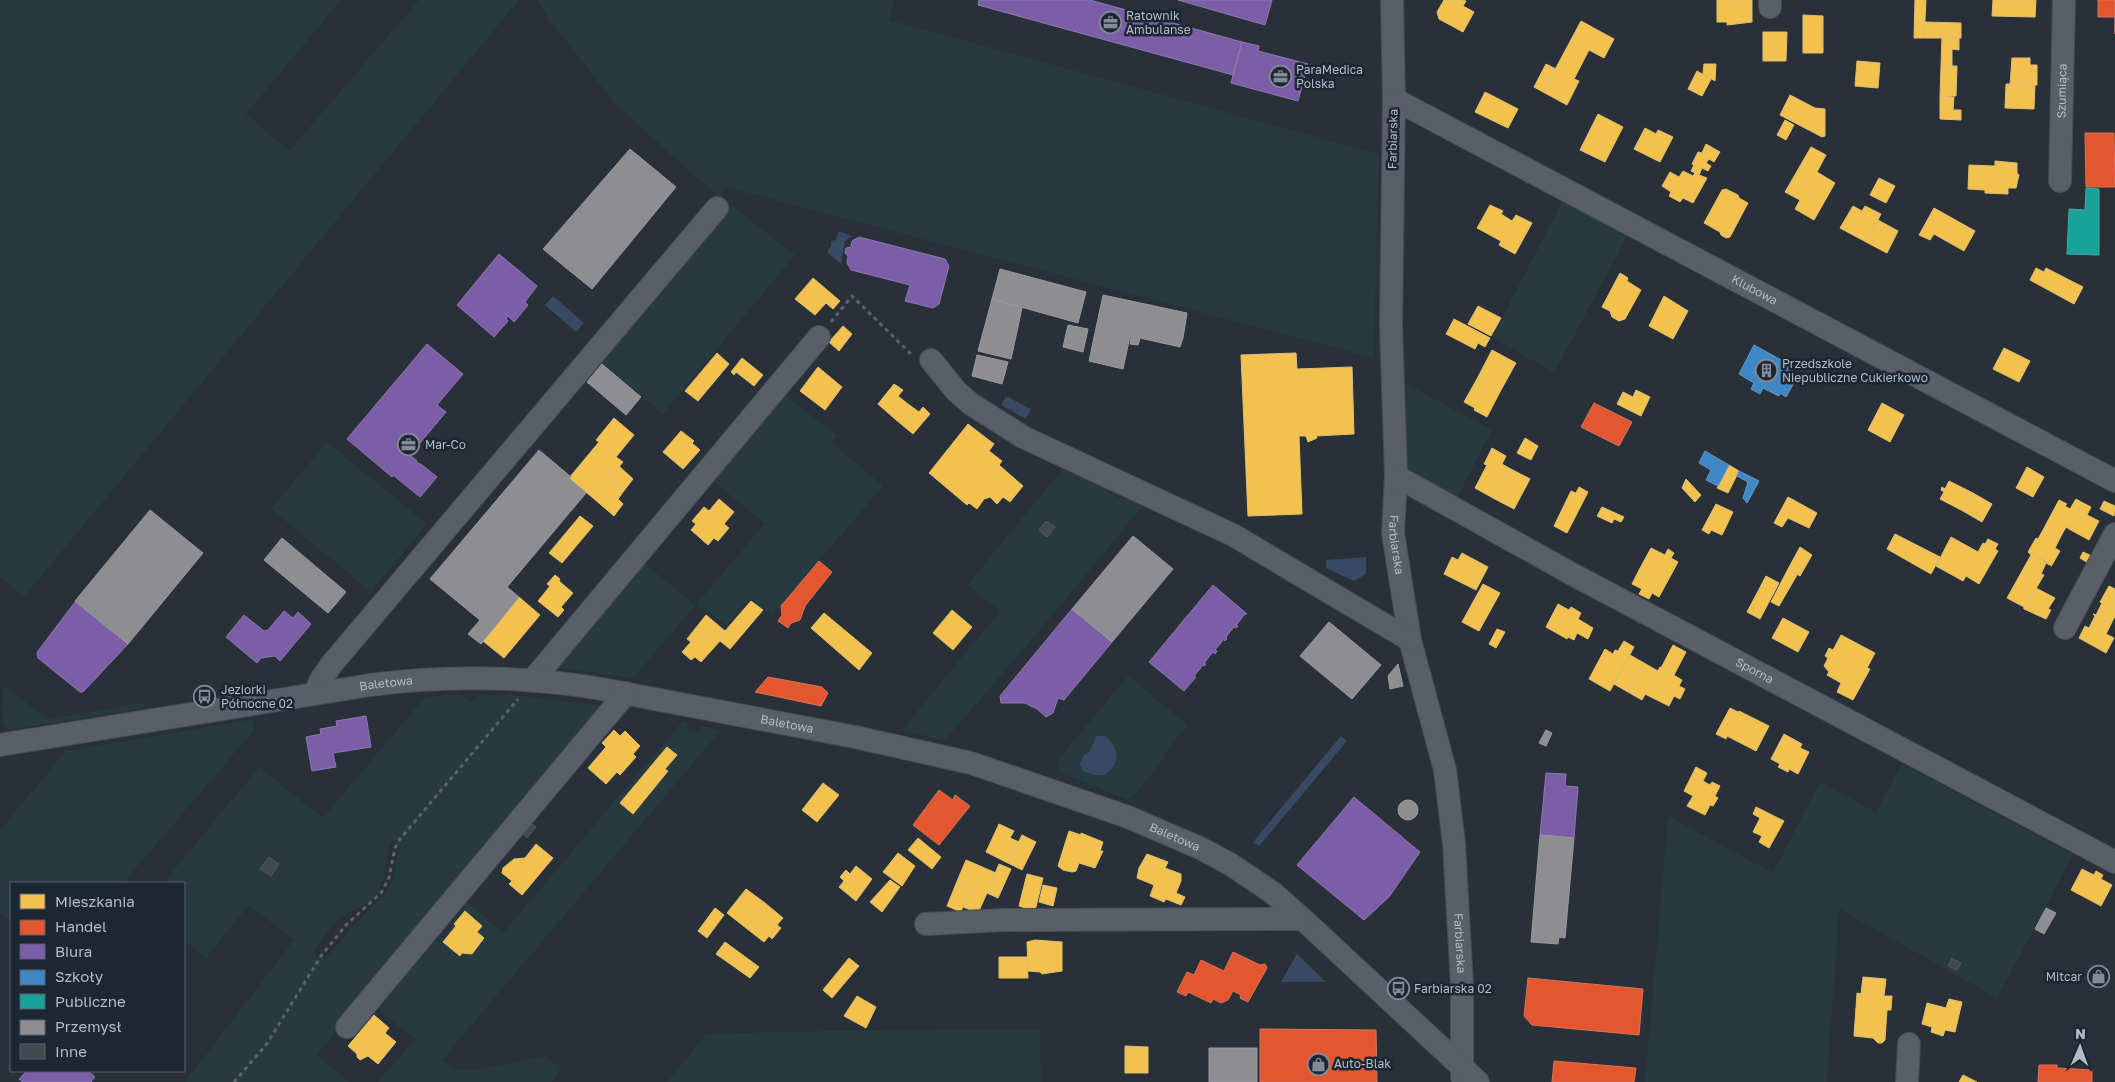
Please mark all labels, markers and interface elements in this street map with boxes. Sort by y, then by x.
place label: Ratownik Ambulanse [1126,8,1191,37]
office icon: Ratownik Ambulanse [1098,11,1122,35]
place label: ParaMedica Polska [1296,62,1363,91]
street label: Szumiąca [2053,63,2070,119]
office icon: ParaMedica Polska [1268,65,1292,89]
street label: Farbiarska [1384,109,1401,169]
street label: Klubowa [1729,271,1780,308]
place label: Przedszkole Niepubliczne Cukierkowo [1782,356,1928,385]
building icon: Przedszkole Niepubliczne Cukierkowo [1754,359,1778,383]
office icon: Mar-Co [397,433,421,457]
place label: Mar-Co [425,437,466,452]
street label: Farbiarska [1386,514,1407,576]
street label: Sporna [1733,654,1776,687]
street label: Baletowa [358,673,413,694]
place label: Jeziorki Północne 02 [221,682,293,711]
bus stop icon: Jeziorki Północne 02 [193,685,217,709]
street label: Baletowa [759,711,815,736]
street label: Baletowa [1147,819,1203,854]
legend [10,882,185,1072]
text: Mieszkania [55,892,135,910]
street label: Farbiarska [1451,913,1469,974]
text: Handel [55,917,107,935]
text: Biura [55,942,92,960]
shop icon: Mitcar [2086,965,2110,989]
text: Szkoły [55,967,104,985]
place label: Mitcar [2046,969,2082,984]
bus stop icon: Farbiarska 02 [1386,977,1410,1001]
place label: Farbiarska 02 [1414,981,1492,996]
text: Publiczne [55,992,126,1010]
text: Przemysł [55,1017,122,1035]
north arrow [2055,1022,2105,1072]
text: N [2075,1025,2086,1042]
text: Inne [55,1042,87,1060]
shop icon: Auto-Blak [1306,1052,1330,1076]
place label: Auto-Blak [1334,1056,1391,1071]

